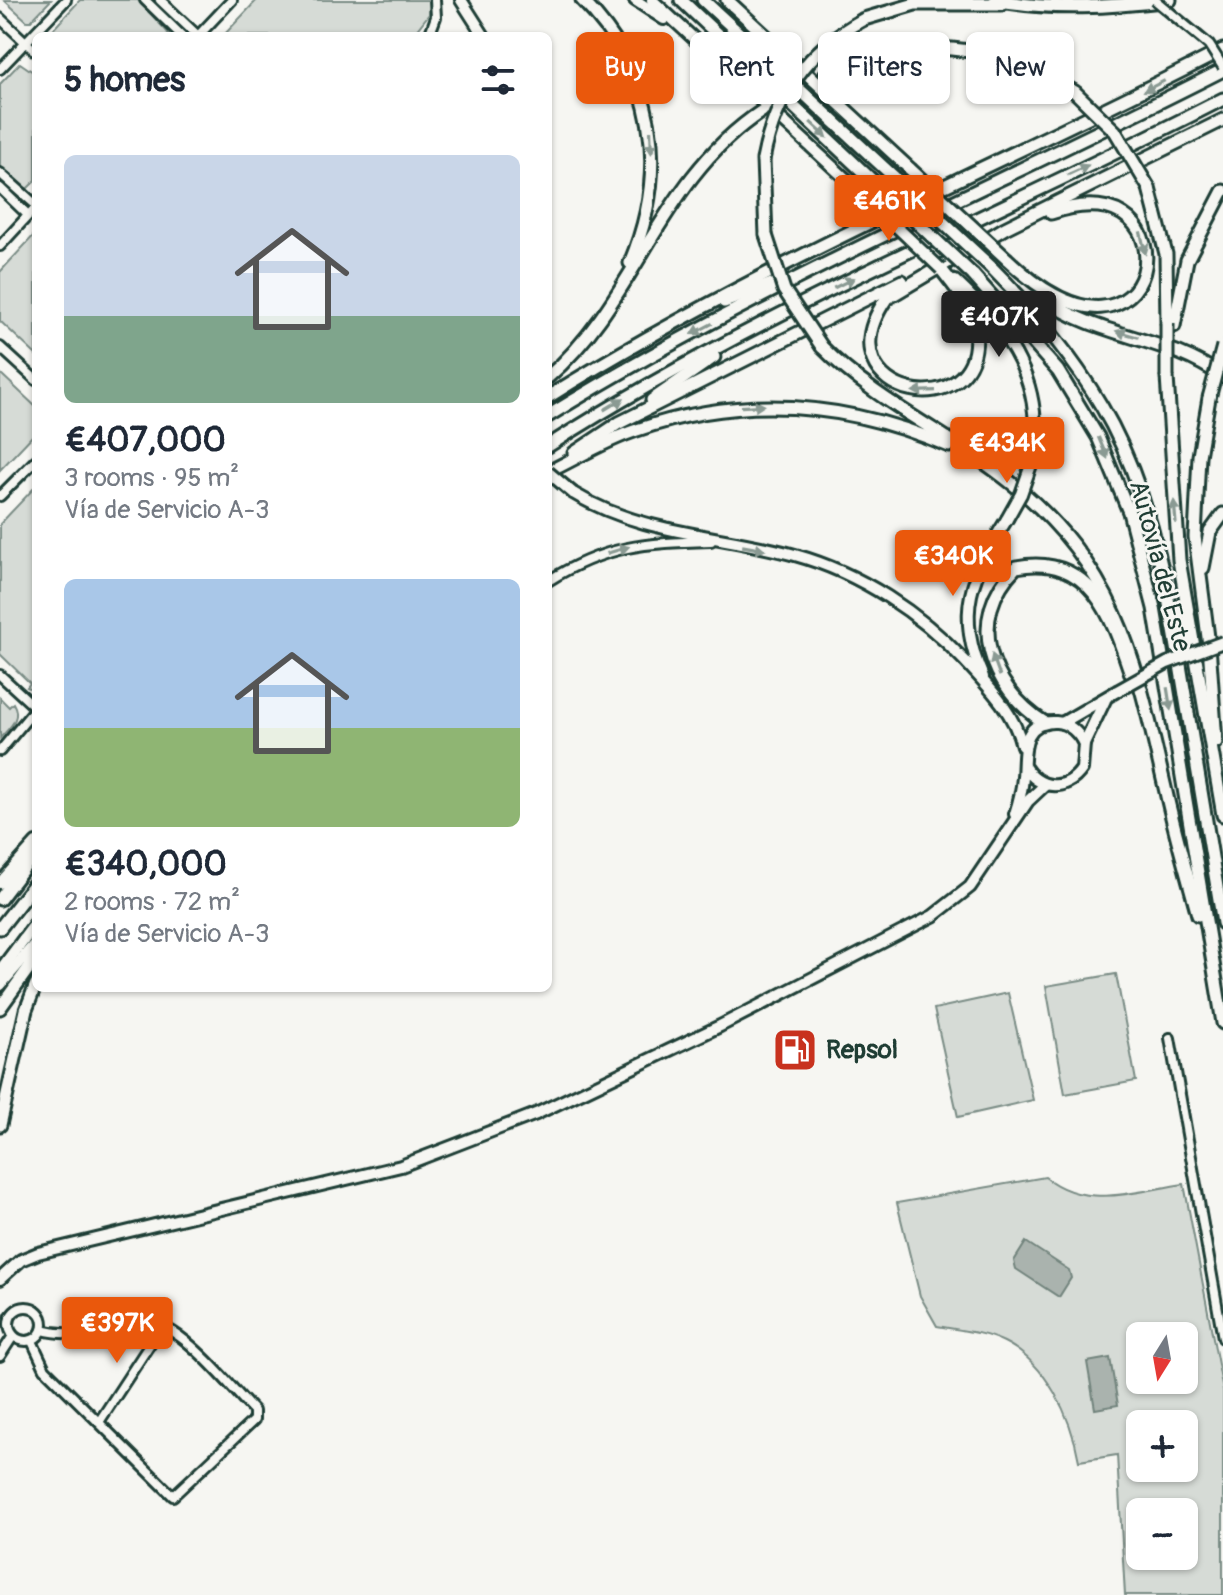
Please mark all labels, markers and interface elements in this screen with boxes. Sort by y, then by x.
chip: Buy [576,32,674,104]
chip: Rent [690,32,802,104]
chip: Filters [818,32,950,104]
chip: New [966,32,1074,104]
icon: filters [476,58,520,102]
text: 5 homes [64,59,185,102]
one-way arrow [1142,79,1165,92]
one-way arrow [809,121,828,139]
one-way arrow [644,130,657,155]
one-way arrow [1066,163,1090,177]
pin: €461K [833,175,945,243]
text: €461K [852,185,926,217]
icon: home [220,207,364,351]
one-way arrow [1137,231,1149,256]
one-way arrow [832,276,855,290]
pin: €407K [943,291,1055,359]
text: €407K [959,301,1039,333]
one-way arrow [690,322,713,335]
one-way arrow [1115,327,1139,340]
one-way arrow [911,384,936,397]
one-way arrow [603,398,625,412]
one-way arrow [741,399,766,412]
pin: €434K [951,417,1063,485]
text: €407,000 [64,419,226,462]
text: €434K [968,427,1046,459]
one-way arrow [1096,437,1109,460]
text: 3 rooms · 95 m² [64,462,239,494]
street label: Autovía del Este [1122,477,1198,655]
text: Vía de Servicio A-3 [64,494,270,526]
one-way arrow [1168,499,1181,524]
pin: €340K [897,530,1009,598]
text: €340K [913,540,993,572]
one-way arrow [742,542,767,554]
one-way arrow [607,543,631,555]
icon: home [220,631,364,775]
one-way arrow [989,653,1002,677]
one-way arrow [1163,687,1176,712]
text: €340,000 [64,843,227,886]
text: 2 rooms · 72 m² [64,886,240,918]
text: Vía de Servicio A-3 [64,918,270,950]
fuel station icon: Repsol [771,1026,819,1074]
place label: Repsol [826,1034,898,1066]
pin: €397K [61,1297,173,1365]
text: €397K [80,1307,154,1339]
north arrow [1126,1322,1198,1394]
map controls [1126,1322,1198,1570]
button: + [1126,1410,1198,1482]
button: − [1126,1498,1198,1570]

